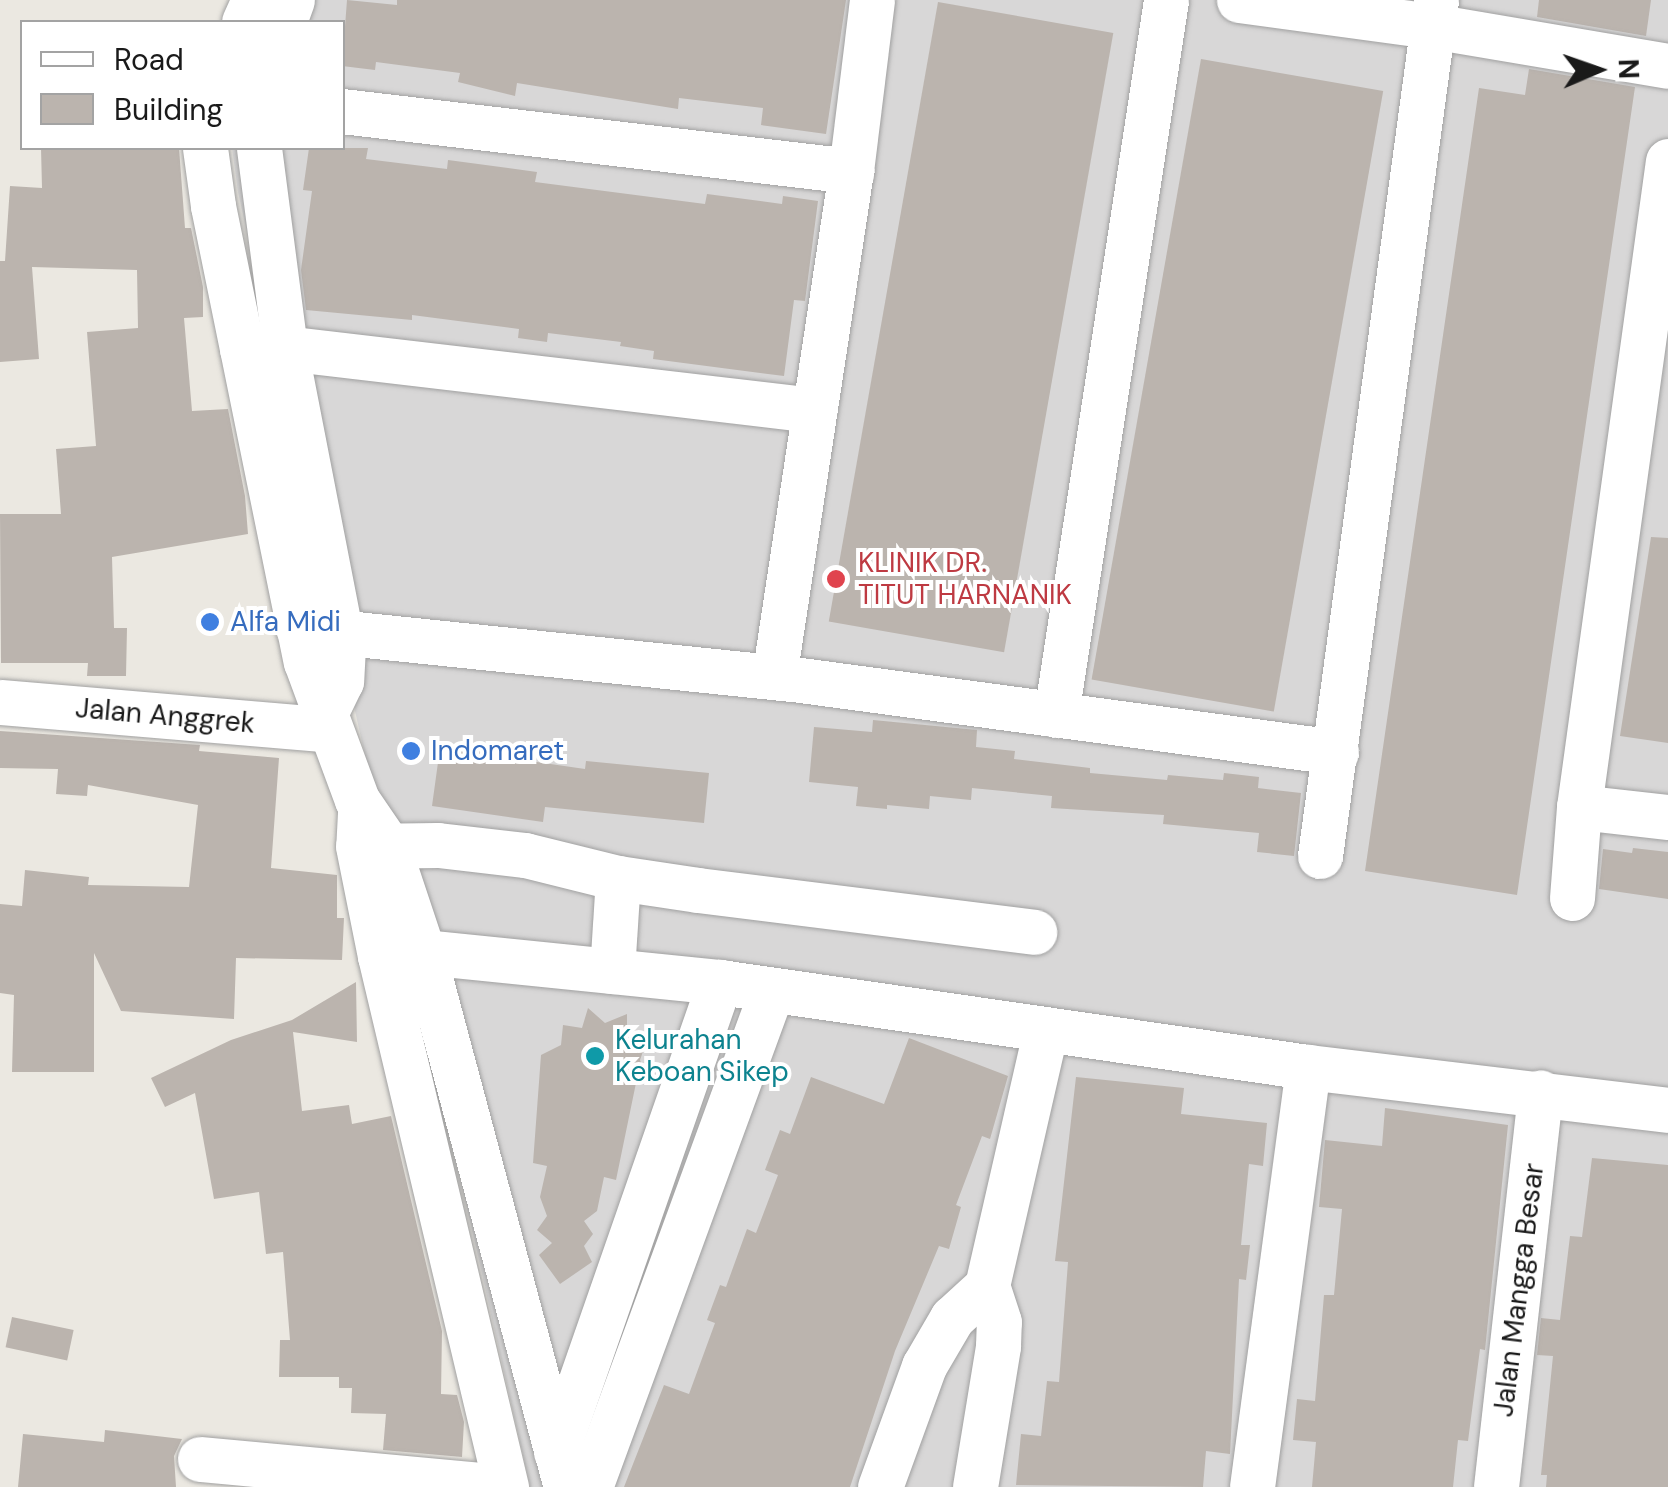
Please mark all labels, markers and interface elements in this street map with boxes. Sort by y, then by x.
legend [20,20,345,150]
north arrow [1548,20,1648,120]
text: Road [114,40,184,79]
text: N [1610,58,1647,80]
text: Building [114,90,223,129]
place label: KLINIK DR. TITUT HARNANIK [858,546,1072,612]
marker: KLINIK DR. TITUT HARNANIK [823,566,849,592]
place label: Alfa Midi [230,605,341,639]
marker: Alfa Midi [199,611,221,633]
street label: Jalan Anggrek [74,691,256,741]
place label: Indomaret [431,734,564,768]
marker: Indomaret [400,740,422,762]
place label: Kelurahan Keboan Sikep [615,1023,789,1089]
marker: Kelurahan Keboan Sikep [584,1045,606,1067]
street label: Jalan Mangga Besar [1487,1161,1551,1419]

